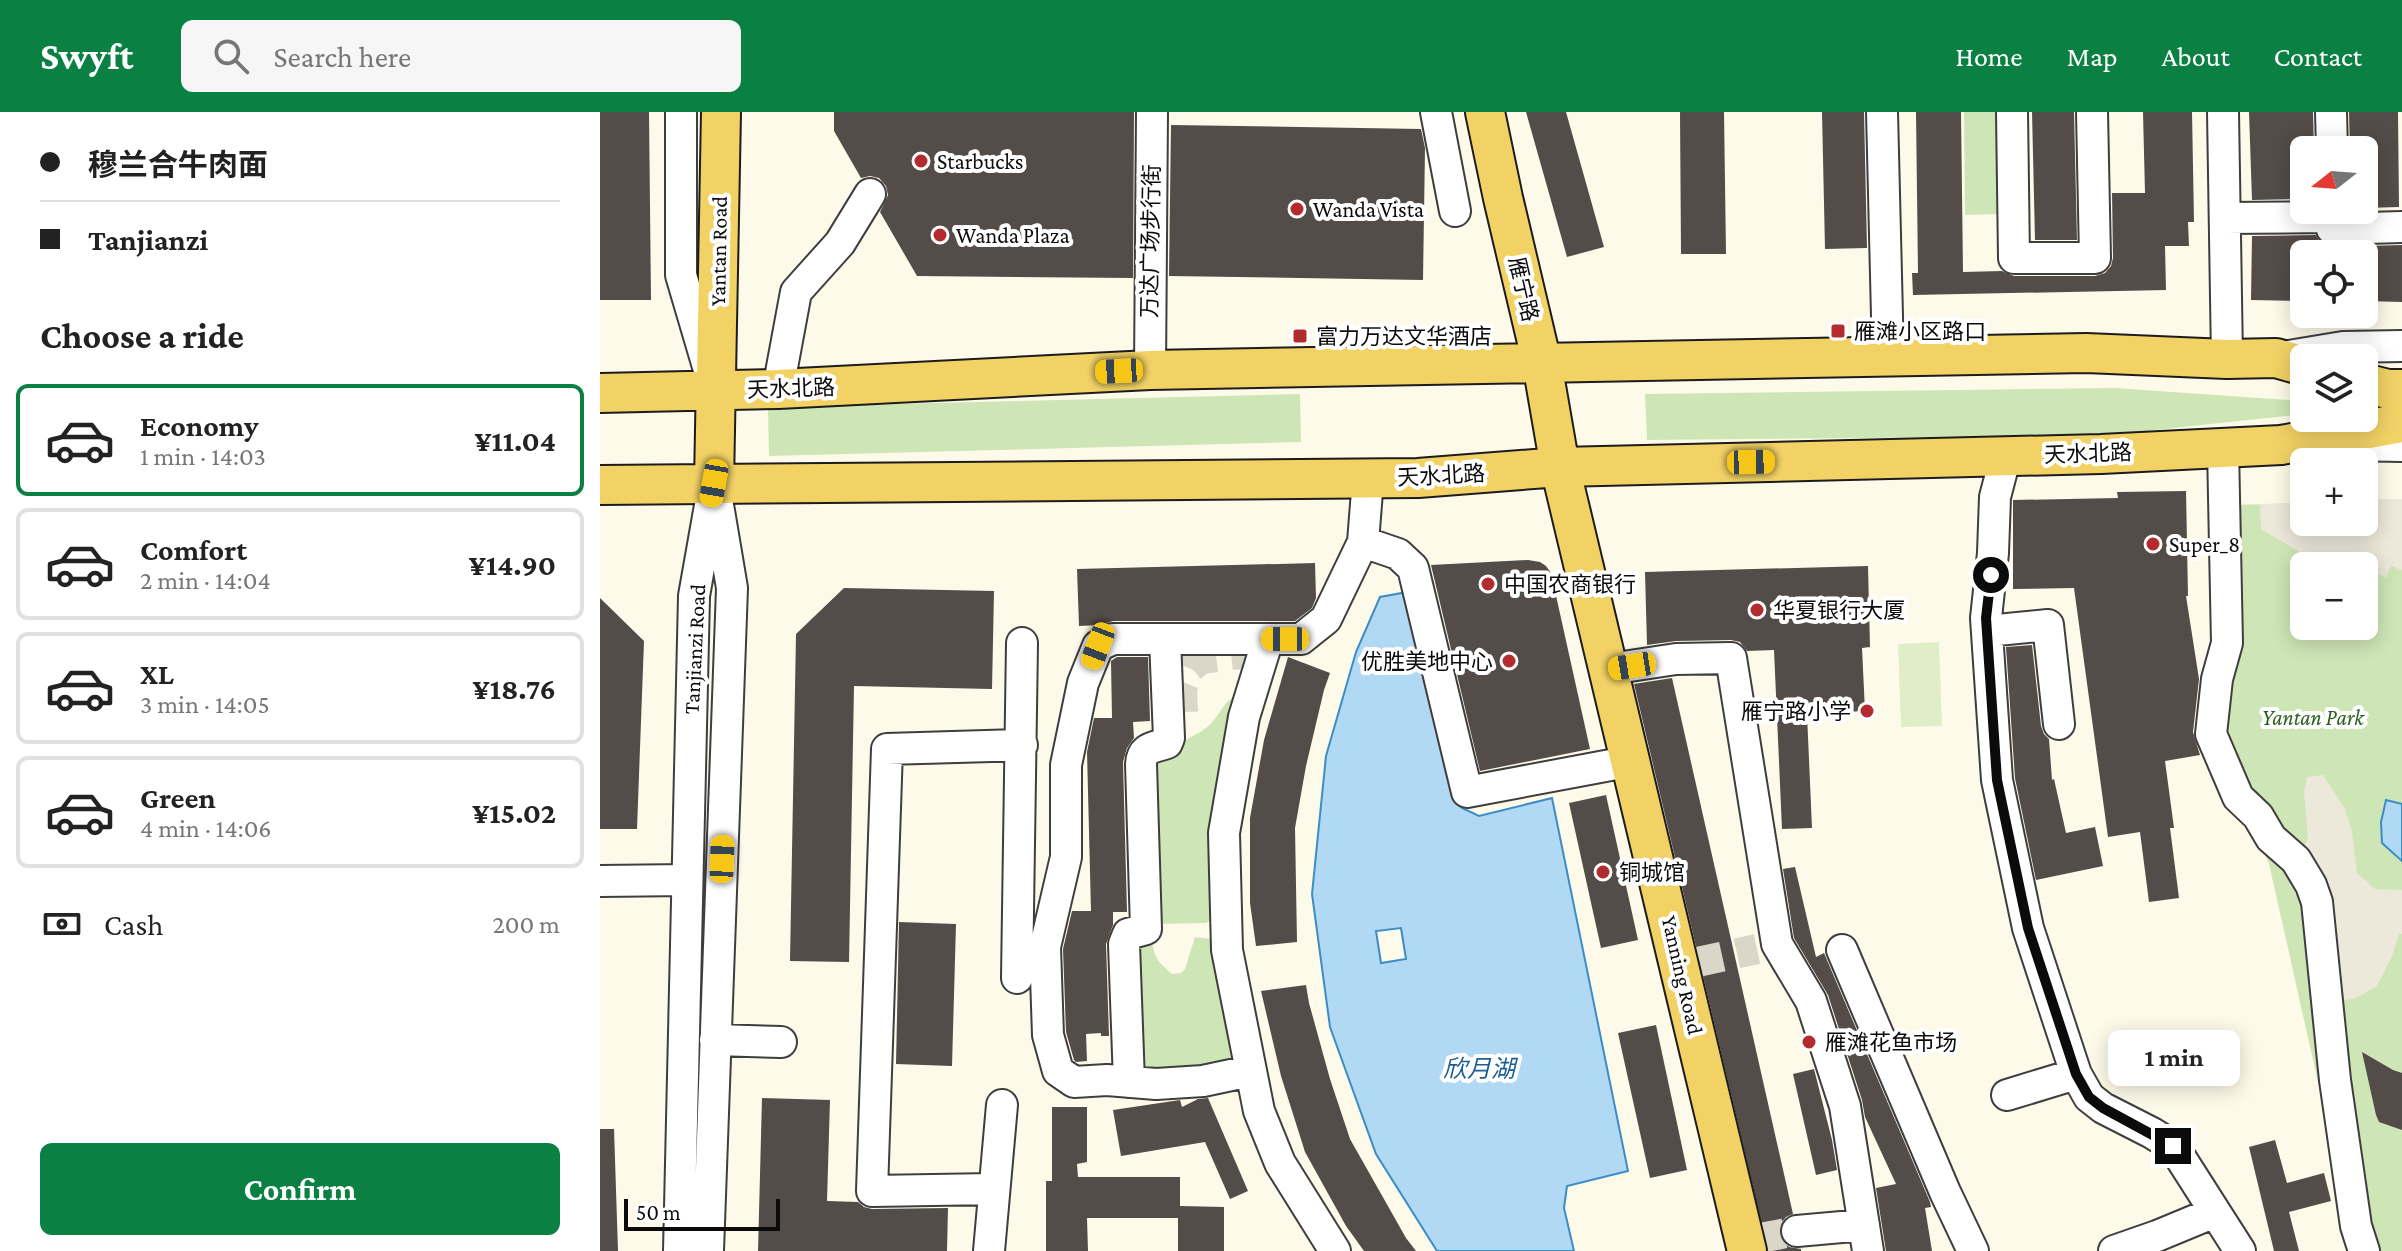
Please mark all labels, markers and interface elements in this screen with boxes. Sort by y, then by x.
search box [181,20,741,92]
icon: search [209,34,253,78]
text: Swyft [40,35,133,77]
text: Search here [273,40,411,73]
text: Home [1956,41,2023,72]
text: Map [2067,41,2118,72]
text: About [2162,41,2230,72]
text: Contact [2274,41,2362,72]
north arrow [2290,136,2378,224]
map controls [2290,136,2378,640]
text: 穆兰合牛肉面 [88,148,268,181]
place label: Starbucks [937,149,1023,174]
marker: Starbucks [912,152,930,170]
street label: 万达广场步行街 [1137,164,1164,318]
street label: Yantan Road [705,195,732,306]
place label: Wanda Vista [1313,197,1424,222]
marker: Wanda Vista [1288,200,1306,218]
text: Tanjianzi [88,223,208,256]
place label: Wanda Plaza [956,223,1070,248]
marker: Wanda Plaza [931,226,949,244]
button: locate [2290,240,2378,328]
street label: 雁宁路 [1504,254,1543,324]
text: Choose a ride [40,316,244,356]
place label: 雁滩小区路口 [1854,319,1986,344]
marker: 雁滩小区路口 [1829,322,1847,340]
place label: 富力万达文华酒店 [1316,324,1492,349]
marker: 富力万达文华酒店 [1291,327,1309,345]
button: layers [2290,344,2378,432]
car [1094,358,1144,384]
street label: 天水北路 [747,374,835,403]
icon: car [44,404,116,476]
text: Economy [140,409,259,442]
text: ¥11.04 [474,424,556,457]
street label: 天水北路 [2044,439,2132,468]
text: 1 min · 14:03 [140,442,266,471]
button: + [2290,448,2378,536]
car [1727,450,1775,474]
car [698,457,730,509]
street label: 天水北路 [1396,461,1486,490]
icon: car [44,528,116,600]
place label: Super_8 [2169,532,2240,557]
text: Comfort [140,533,247,566]
marker: Super_8 [2144,535,2162,553]
text: ¥14.90 [469,548,556,581]
button: − [2290,552,2378,640]
route start [1973,557,2009,593]
text: 2 min · 14:04 [140,566,271,595]
place label: 中国农商银行 [1504,572,1636,597]
marker: 中国农商银行 [1479,575,1497,593]
street label: Tanjianzi Road [679,583,710,715]
place label: 华夏银行大厦 [1773,598,1905,623]
marker: 华夏银行大厦 [1748,601,1766,619]
car [1078,619,1118,673]
car [1261,627,1309,651]
place label: 优胜美地中心 [1361,649,1493,674]
car [1606,650,1658,682]
icon: car [44,652,116,724]
marker: 优胜美地中心 [1500,652,1518,670]
text: XL [140,657,174,690]
text: ¥18.76 [473,672,556,705]
text: 3 min · 14:05 [140,690,270,719]
place label: 雁宁路小学 [1741,699,1851,724]
marker: 雁宁路小学 [1858,702,1876,720]
park label: Yantan Park [2262,705,2365,730]
icon: car [44,776,116,848]
text: Green [140,781,216,814]
text: ¥15.02 [472,796,556,829]
text: 4 min · 14:06 [140,814,272,843]
car [709,835,735,883]
place label: 铜城馆 [1619,860,1685,885]
marker: 铜城馆 [1594,863,1612,881]
icon: cash [40,902,84,946]
text: Cash [104,908,163,941]
text: 200 m [492,910,560,939]
street label: Yanning Road [1657,913,1708,1037]
place label: 雁滩花鱼市场 [1825,1030,1957,1055]
callout: 1 min [2107,1030,2239,1086]
marker: 雁滩花鱼市场 [1800,1033,1818,1051]
text: 1 min [2144,1043,2204,1072]
water label: 欣月湖 [1443,1055,1519,1082]
route end [2155,1128,2191,1164]
button: Confirm [40,1143,560,1235]
scale bar [624,1195,780,1231]
text: 50 m [636,1200,681,1225]

